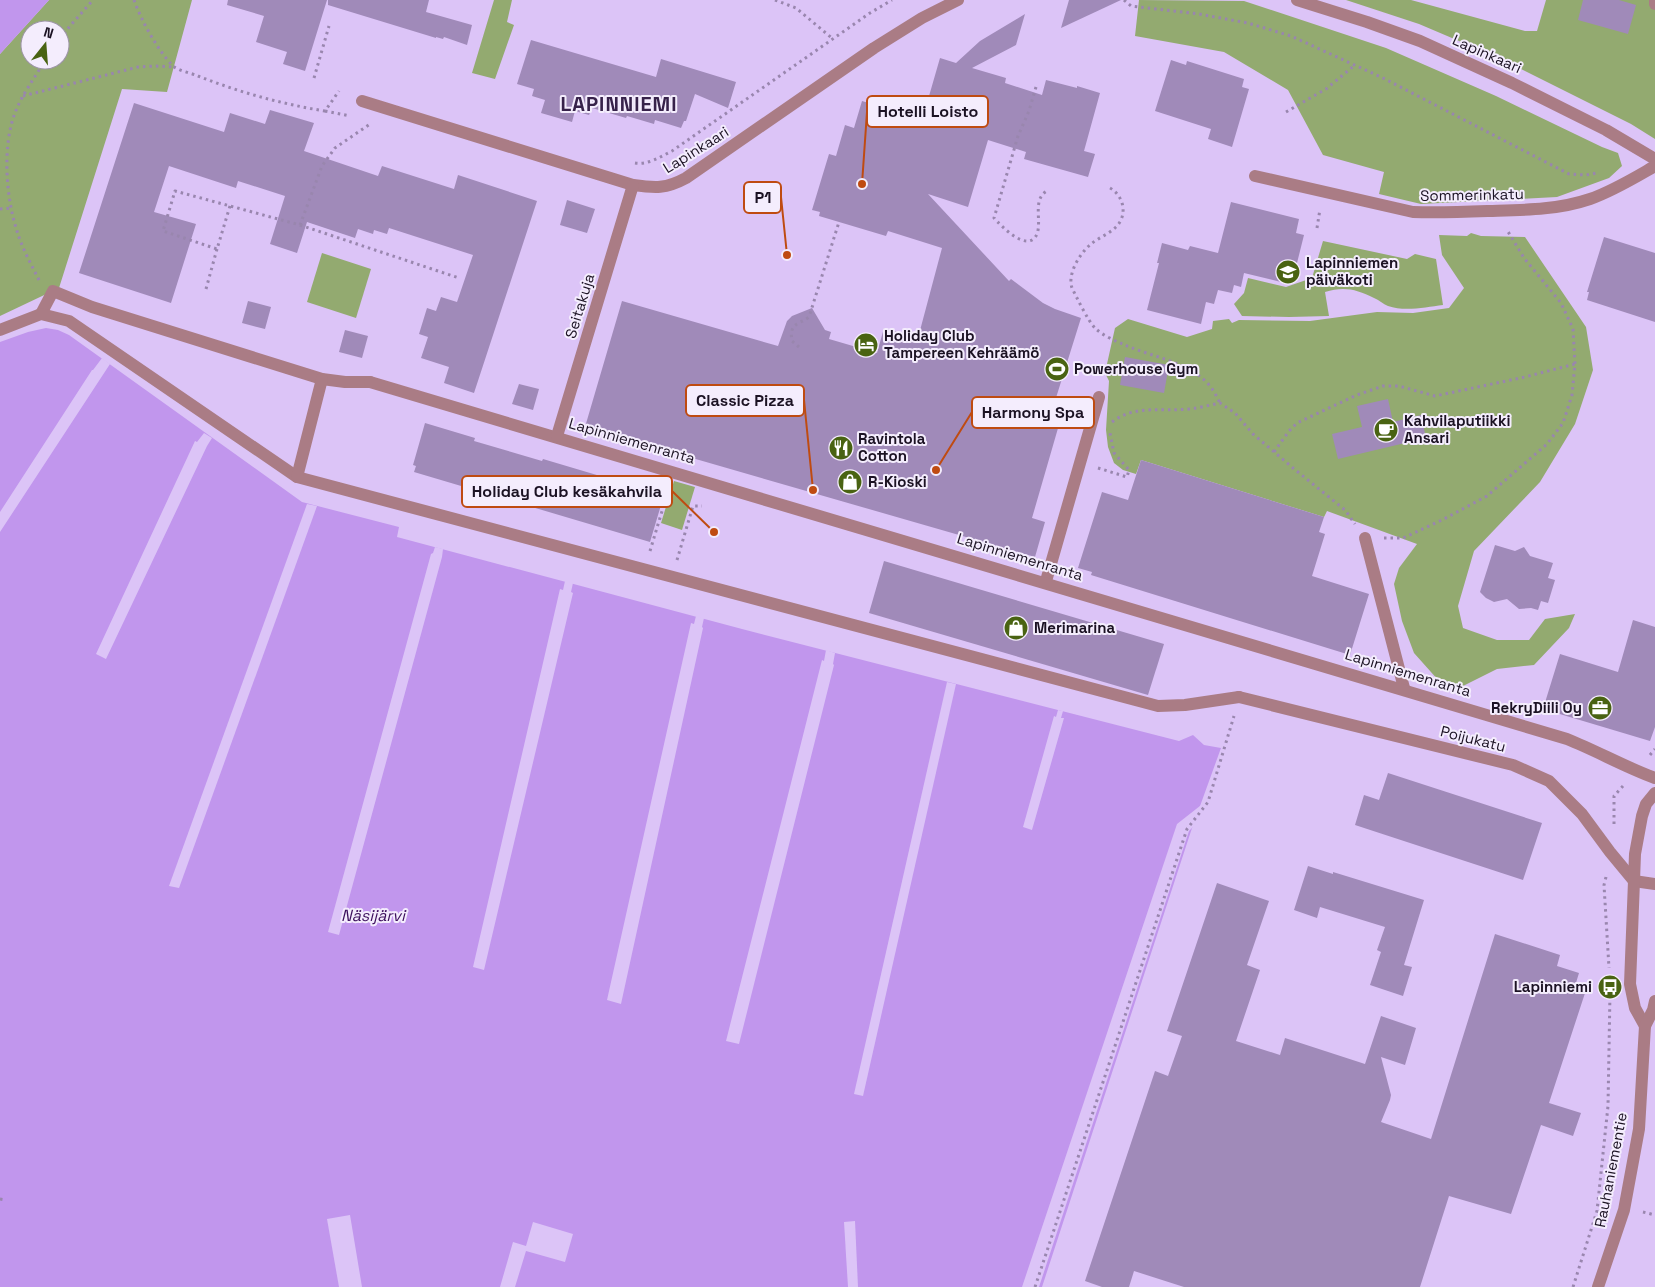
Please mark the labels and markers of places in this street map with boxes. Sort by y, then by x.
callout: Hotelli Loisto [867,96,988,127]
callout: P1 [744,182,781,213]
place label: Lapinniemen päiväkoti [1306,253,1398,289]
school or university icon: Lapinniemen päiväkoti [1275,259,1301,285]
place label: Holiday Club Tampereen Kehräämö [884,326,1039,362]
hotel icon: Holiday Club Tampereen Kehräämö [853,332,879,358]
sports icon: Powerhouse Gym [1044,356,1070,382]
place label: Powerhouse Gym [1074,359,1198,378]
callout: Classic Pizza [686,385,804,416]
callout: Harmony Spa [972,397,1094,428]
place label: Kahvilaputiikki Ansari [1404,411,1511,447]
cafe icon: Kahvilaputiikki Ansari [1373,417,1399,443]
place label: Ravintola Cotton [858,429,926,465]
restaurant icon: Ravintola Cotton [828,435,854,461]
shop icon: R-Kioski [837,469,863,495]
place label: R-Kioski [868,472,927,491]
callout: Holiday Club kesäkahvila [462,476,672,507]
shop icon: Merimarina [1003,615,1029,641]
place label: Merimarina [1034,618,1115,637]
office icon: RekryDiili Oy [1587,695,1613,721]
place label: RekryDiili Oy [1491,698,1582,717]
bus stop icon: Lapinniemi [1597,974,1623,1000]
place label: Lapinniemi [1514,977,1592,996]

